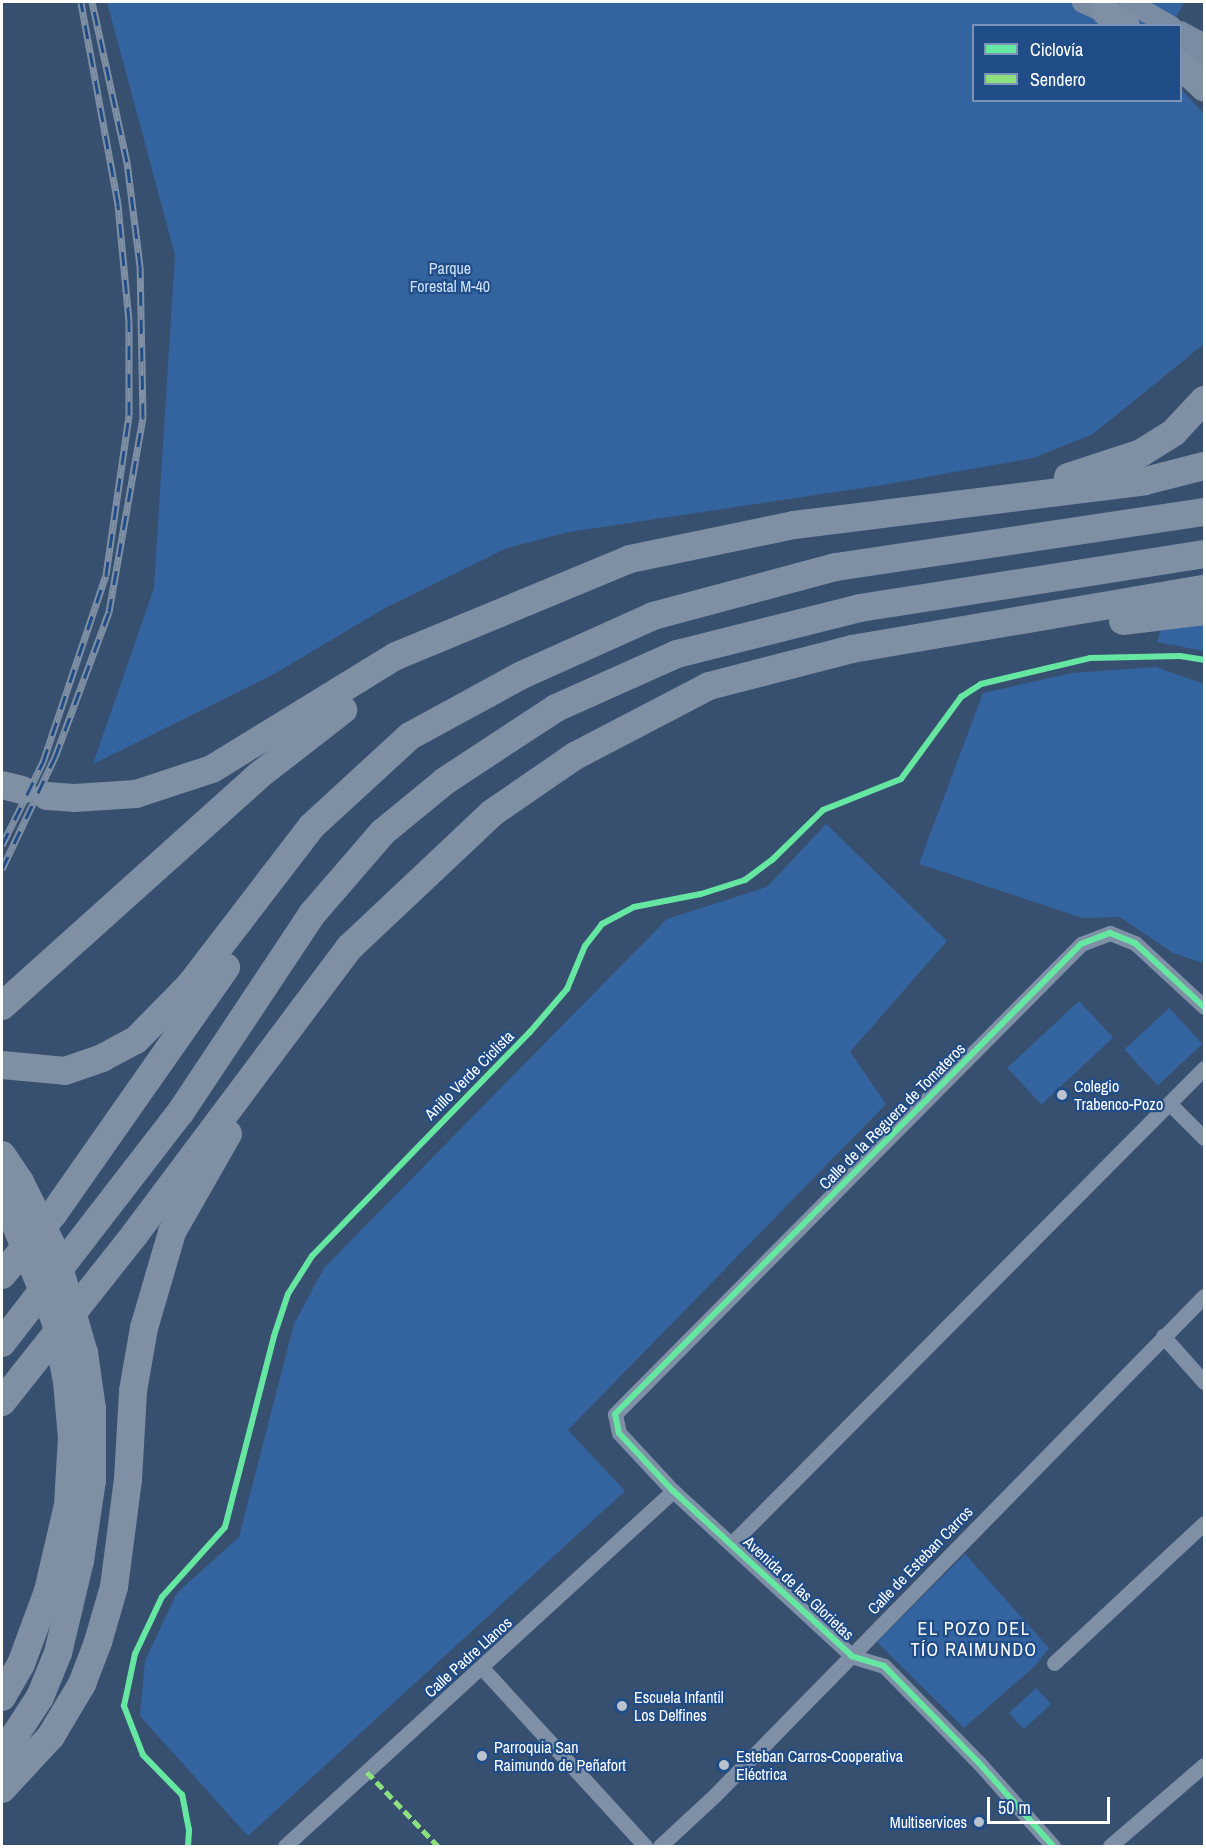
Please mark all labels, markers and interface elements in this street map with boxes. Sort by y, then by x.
legend [972,24,1182,102]
text: Ciclovía [1030,37,1083,62]
text: Sendero [1030,67,1086,92]
park label: Parque Forestal M-40 [410,258,490,296]
street label: Anillo Verde Ciclista [420,1026,518,1124]
street label: Calle de la Reguera de Tomateros [815,1039,969,1193]
place label: Colegio Trabenco-Pozo [1074,1076,1163,1114]
marker: Colegio Trabenco-Pozo [1055,1088,1069,1102]
street label: Calle de Esteban Carros [863,1502,977,1618]
street label: Avenida de las Glorietas [740,1532,858,1644]
street label: Calle Padre Llanos [420,1613,516,1701]
district label: EL POZO DEL TÍO RAIMUNDO [910,1619,1038,1662]
place label: Escuela Infantil Los Delfines [634,1687,724,1725]
marker: Escuela Infantil Los Delfines [615,1699,629,1713]
place label: Parroquia San Raimundo de Peñafort [494,1737,626,1775]
place label: Esteban Carros-Cooperativa Eléctrica [736,1746,903,1784]
marker: Parroquia San Raimundo de Peñafort [475,1749,489,1763]
marker: Esteban Carros-Cooperativa Eléctrica [717,1758,731,1772]
scale bar [990,1785,1113,1823]
text: 50 m [998,1795,1031,1820]
place label: Multiservices [890,1812,967,1832]
marker: Multiservices [972,1815,986,1829]

